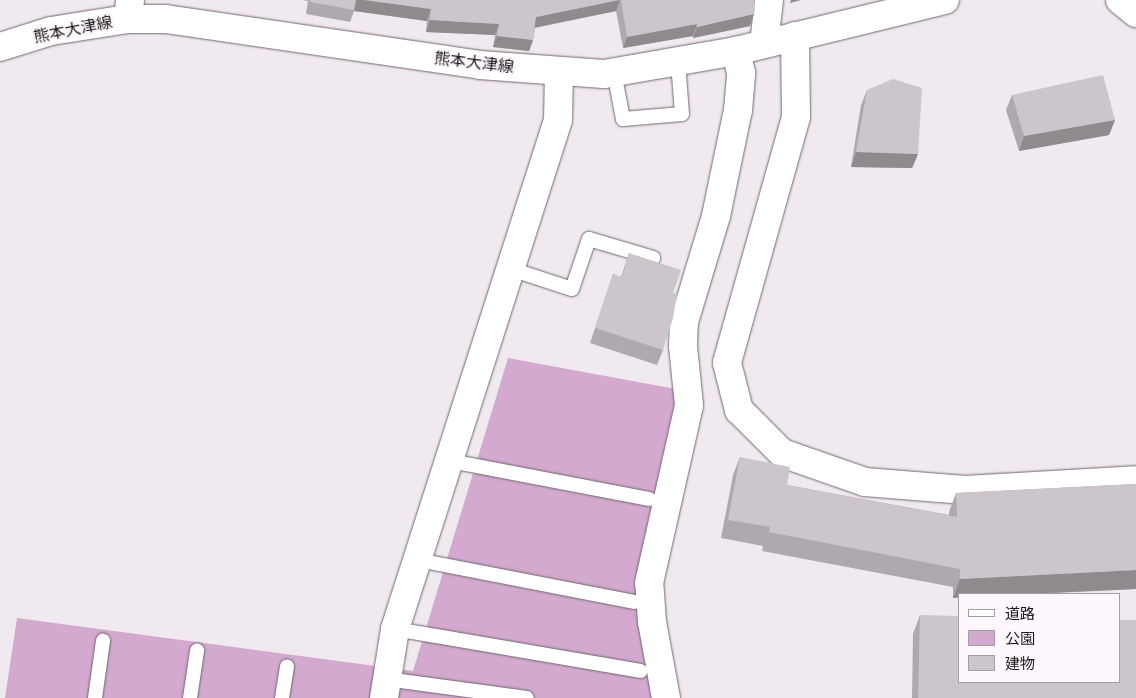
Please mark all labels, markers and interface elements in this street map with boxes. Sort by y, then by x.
street label: 熊本大津線 [32,13,114,47]
street label: 熊本大津線 [433,49,515,77]
legend [958,593,1121,683]
text: 道路 [1005,604,1035,624]
text: 公園 [1005,629,1035,649]
text: 建物 [1005,654,1035,674]

